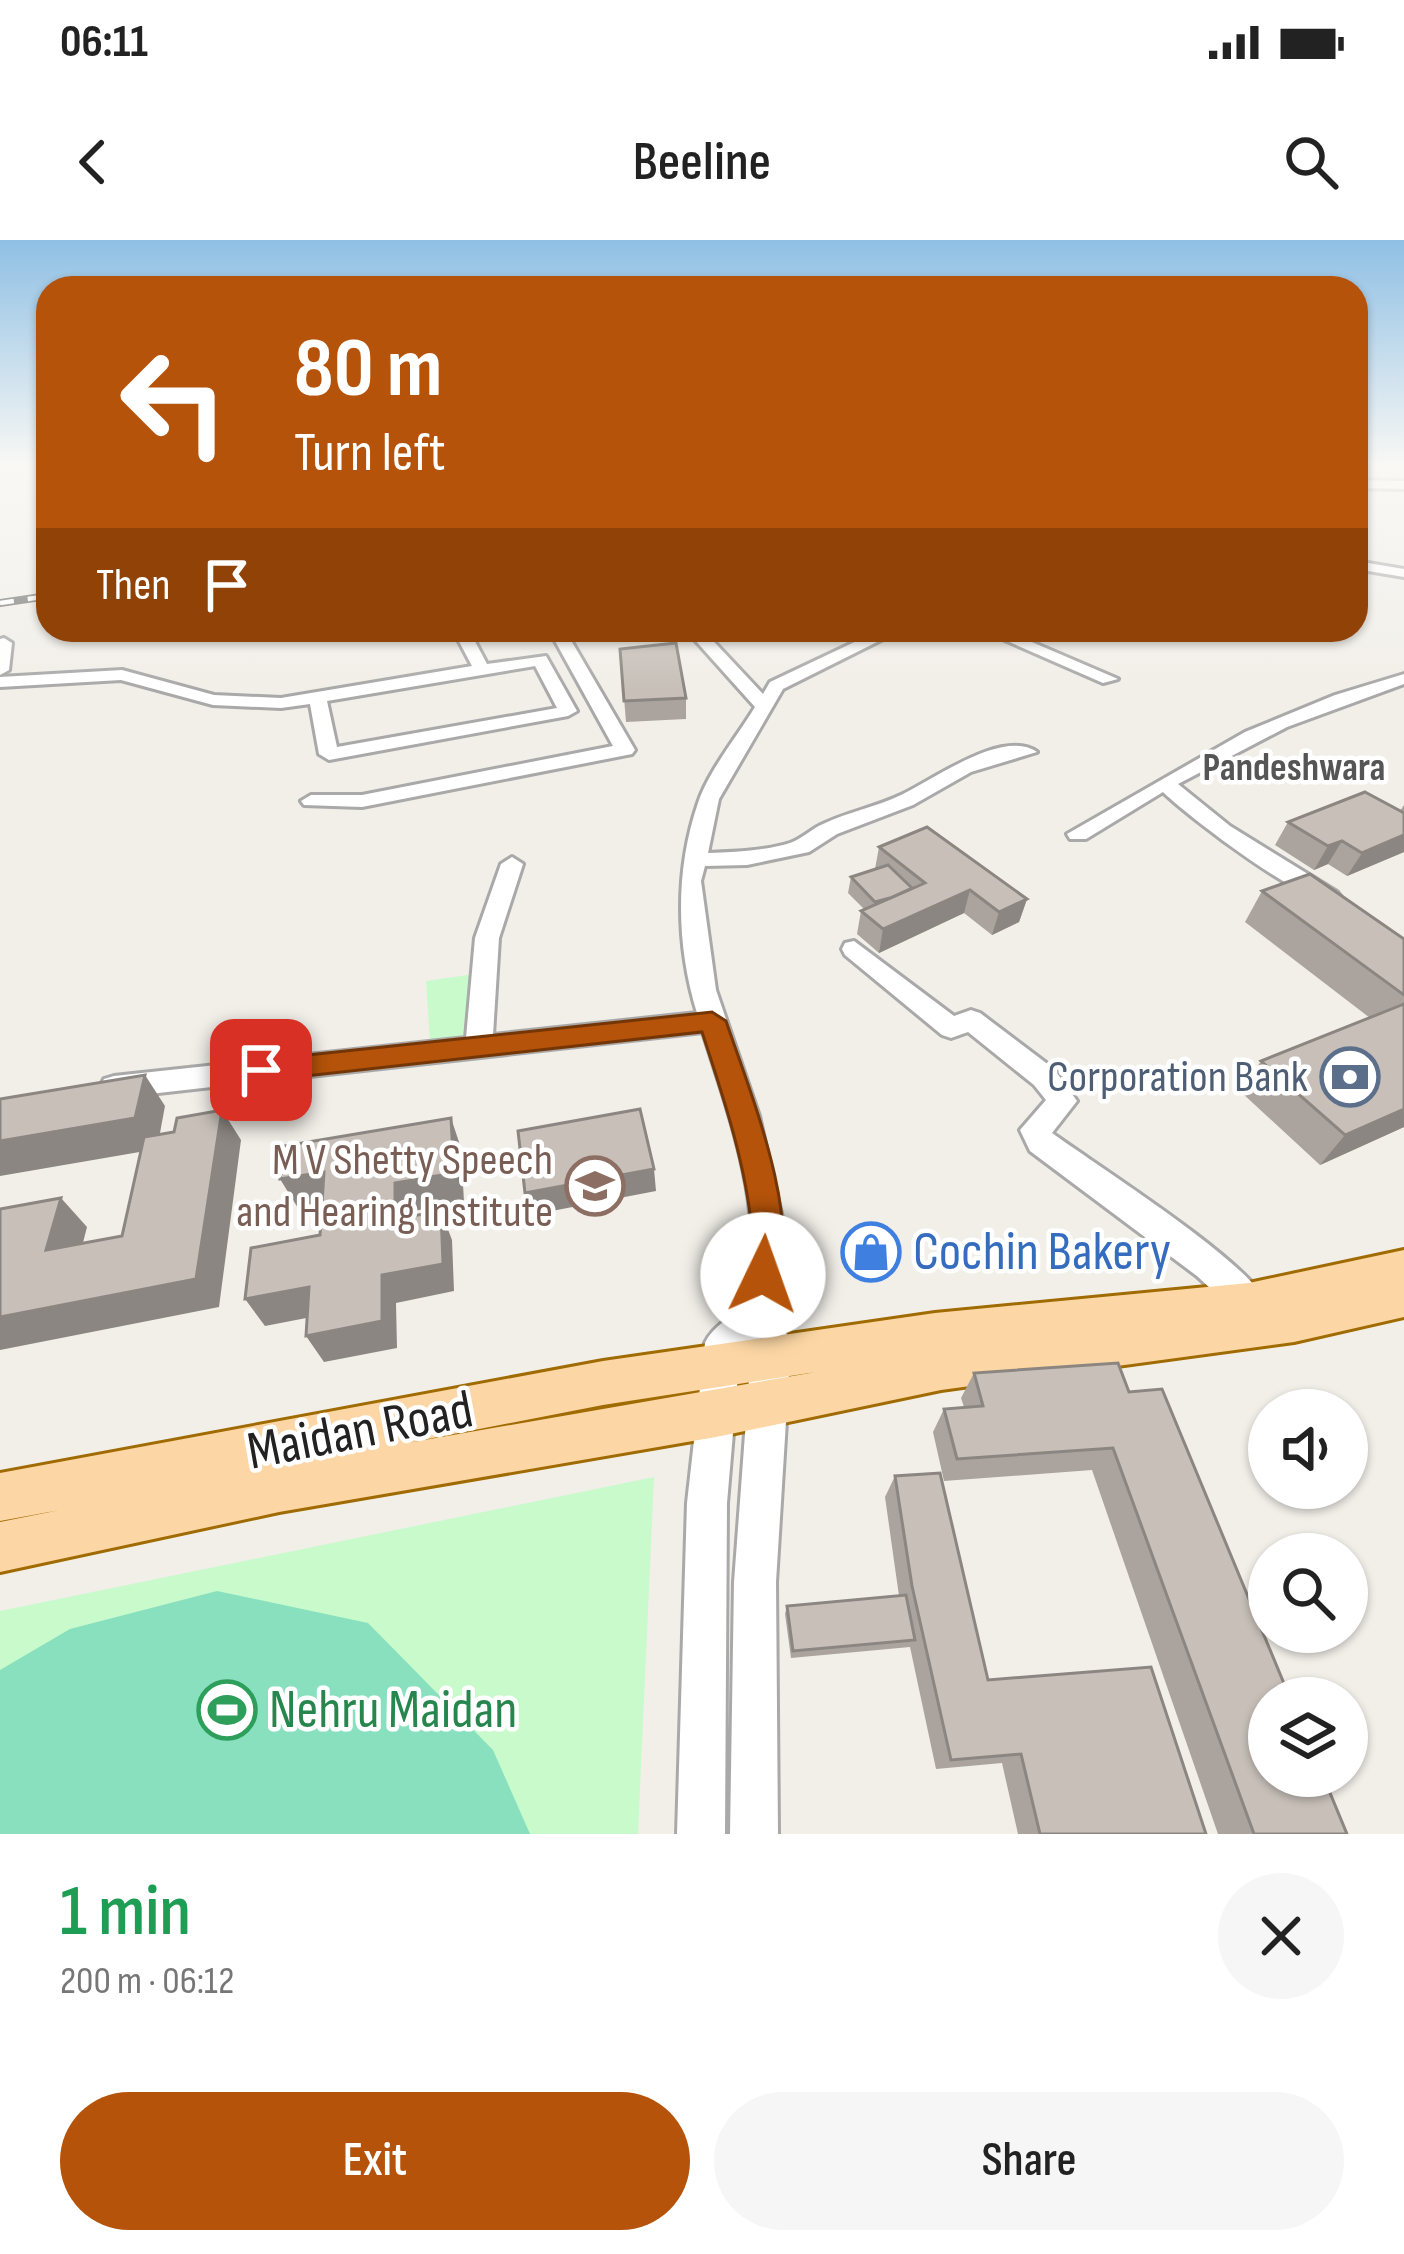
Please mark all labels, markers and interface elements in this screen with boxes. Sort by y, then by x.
text: 06:11 [60,15,148,70]
icon: back [60,129,126,195]
icon: search [1278,129,1344,195]
text: Beeline [633,130,771,195]
text: 80 m [294,319,442,420]
icon: left [96,324,252,480]
text: Turn left [294,421,446,486]
icon: arrive [194,552,260,618]
text: Then [96,558,170,613]
district label: Pandeshwara [1203,745,1386,792]
pin [210,1019,312,1121]
icon: arrive [228,1037,294,1103]
bank icon: Corporation Bank [1319,1046,1381,1108]
place label: Corporation Bank [1047,1050,1308,1105]
place label: M V Shetty Speech and Hearing Institute [236,1133,553,1240]
school or university icon: M V Shetty Speech and Hearing Institute [564,1155,626,1217]
position arrow [700,1212,826,1338]
place label: Cochin Bakery [913,1220,1171,1285]
shop icon: Cochin Bakery [840,1221,902,1283]
street label: Maidan Road [242,1377,478,1485]
map controls [1248,1389,1368,1797]
button: sound [1248,1389,1368,1509]
button: search [1248,1533,1368,1653]
button: layers [1248,1677,1368,1797]
place label: Nehru Maidan [269,1678,517,1743]
sports icon: Nehru Maidan [196,1679,258,1741]
text: 1 min [60,1869,191,1956]
button: close [1218,1873,1344,1999]
text: 200 m · 06:12 [60,1958,234,2005]
button: Exit [60,2092,690,2230]
button: Share [714,2092,1344,2230]

